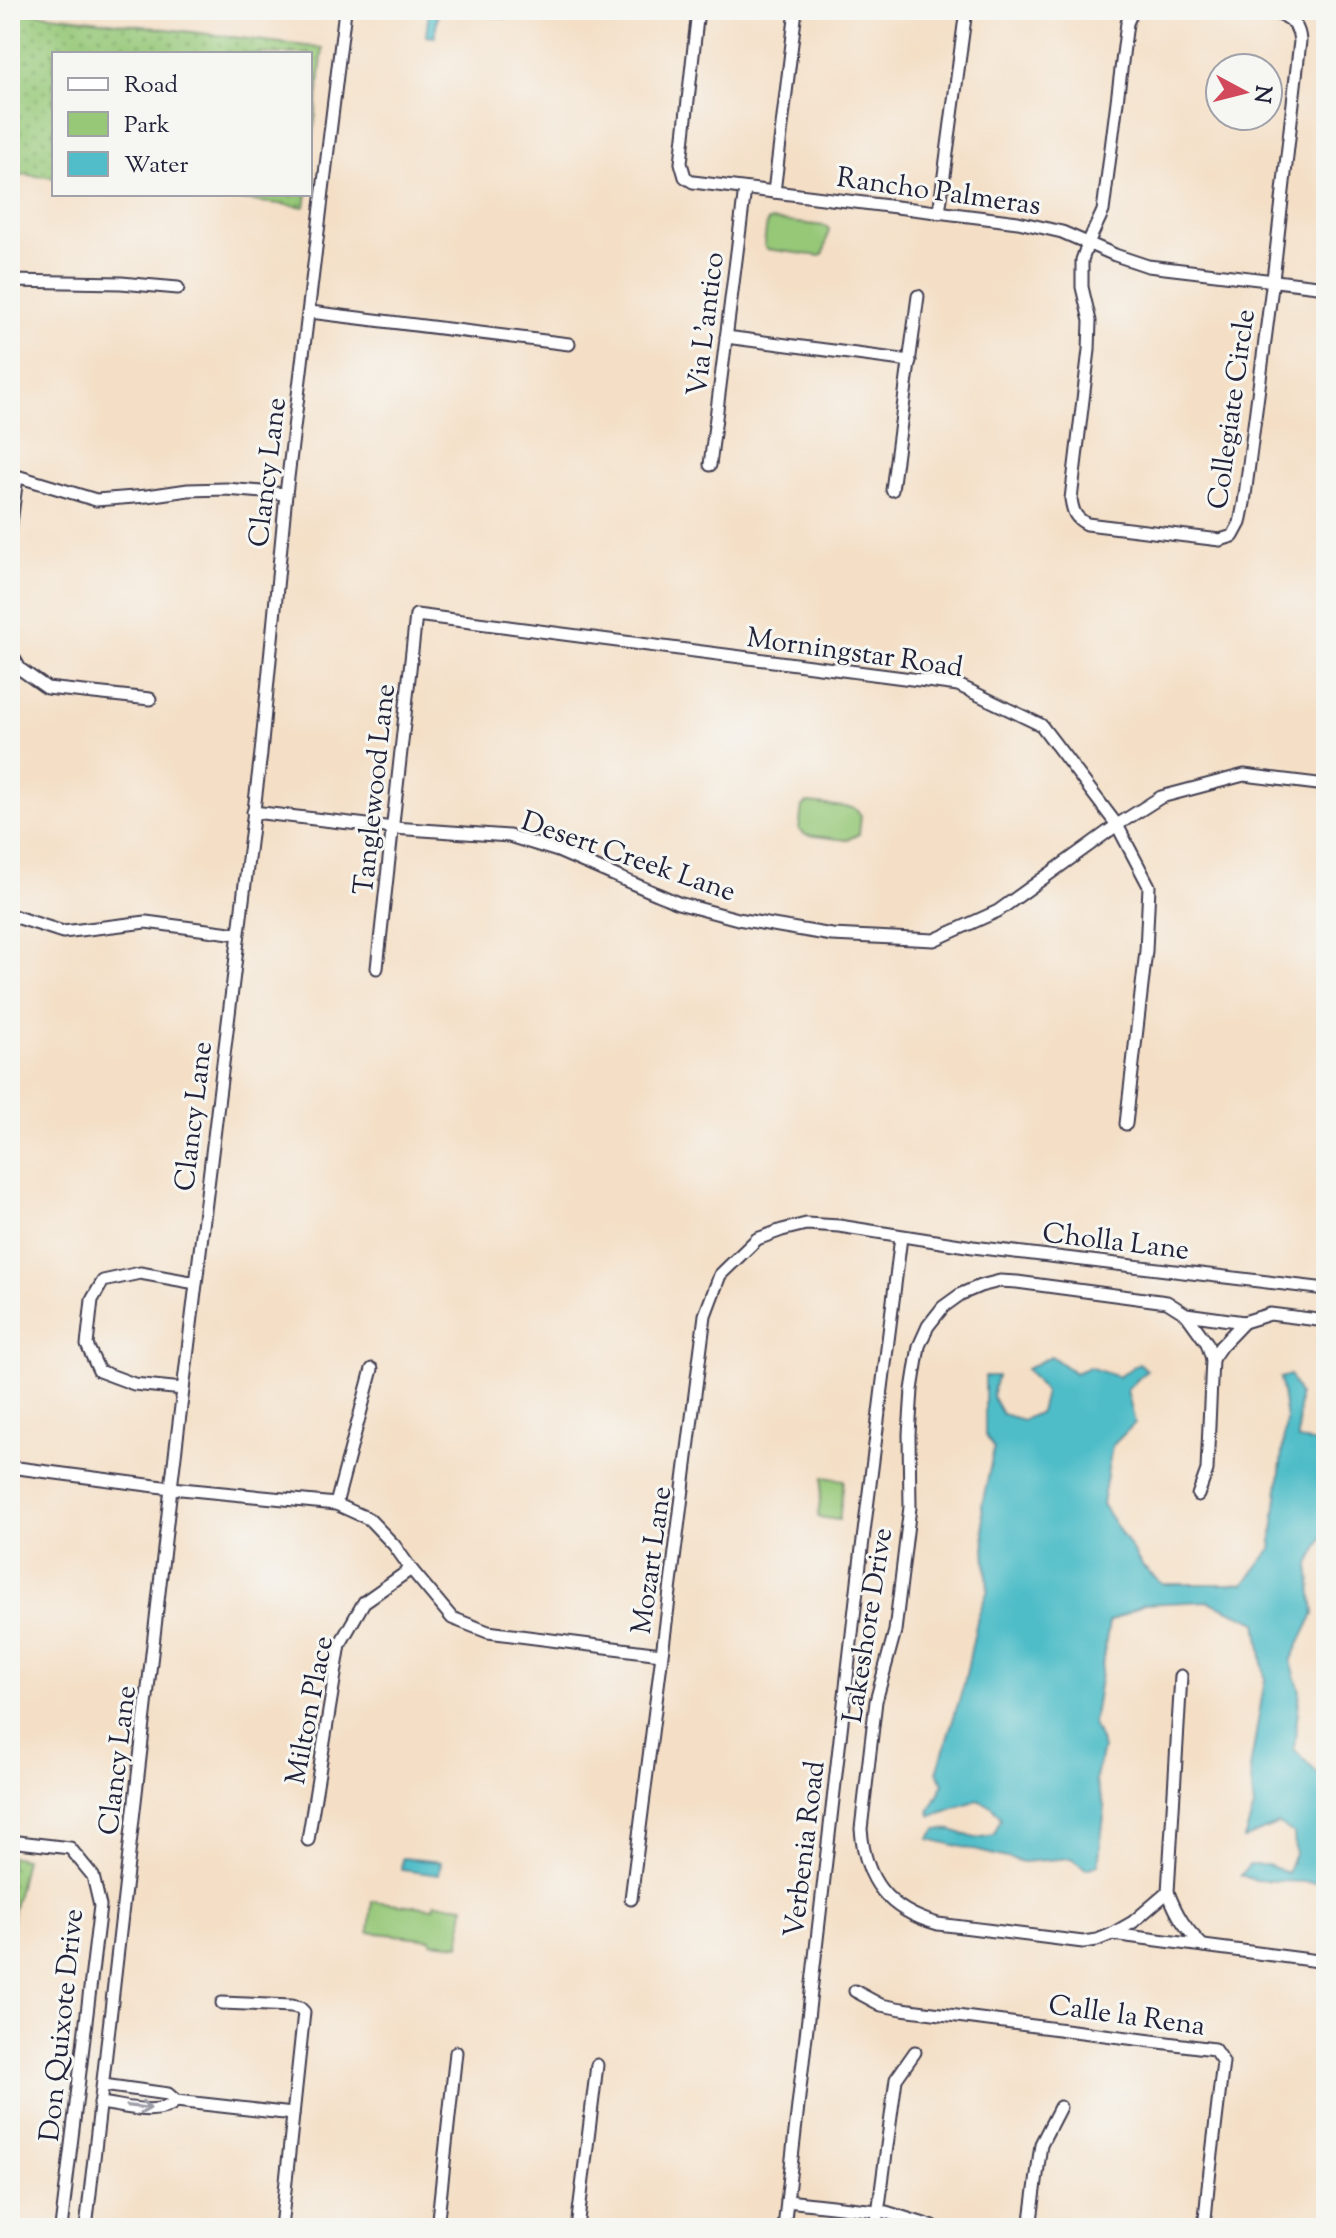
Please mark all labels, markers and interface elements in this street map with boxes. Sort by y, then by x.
legend [52,52,312,196]
north arrow [1204,52,1284,132]
text: Road [124,69,178,103]
text: N [1244,83,1278,105]
text: Park [124,109,170,143]
text: Water [124,149,188,183]
street label: Rancho Palmeras [834,159,1043,227]
street label: Via L'antico [678,250,736,399]
street label: Collegiate Circle [1199,307,1267,512]
street label: Clancy Lane [240,395,298,549]
street label: Morningstar Road [744,619,966,689]
street label: Tanglewood Lane [345,682,407,897]
street label: Desert Creek Lane [515,802,741,913]
street label: Clancy Lane [166,1039,224,1193]
street label: Cholla Lane [1040,1214,1191,1272]
street label: Mozart Lane [623,1484,683,1637]
street label: Lakeshore Drive [834,1525,904,1726]
street label: Milton Place [277,1633,345,1788]
street label: Clancy Lane [90,1683,148,1837]
street label: Verbenia Road [775,1759,837,1940]
street label: Don Quixote Drive [31,1907,95,2144]
street label: Calle la Rena [1046,1986,1208,2048]
one-way arrow [126,2100,152,2115]

